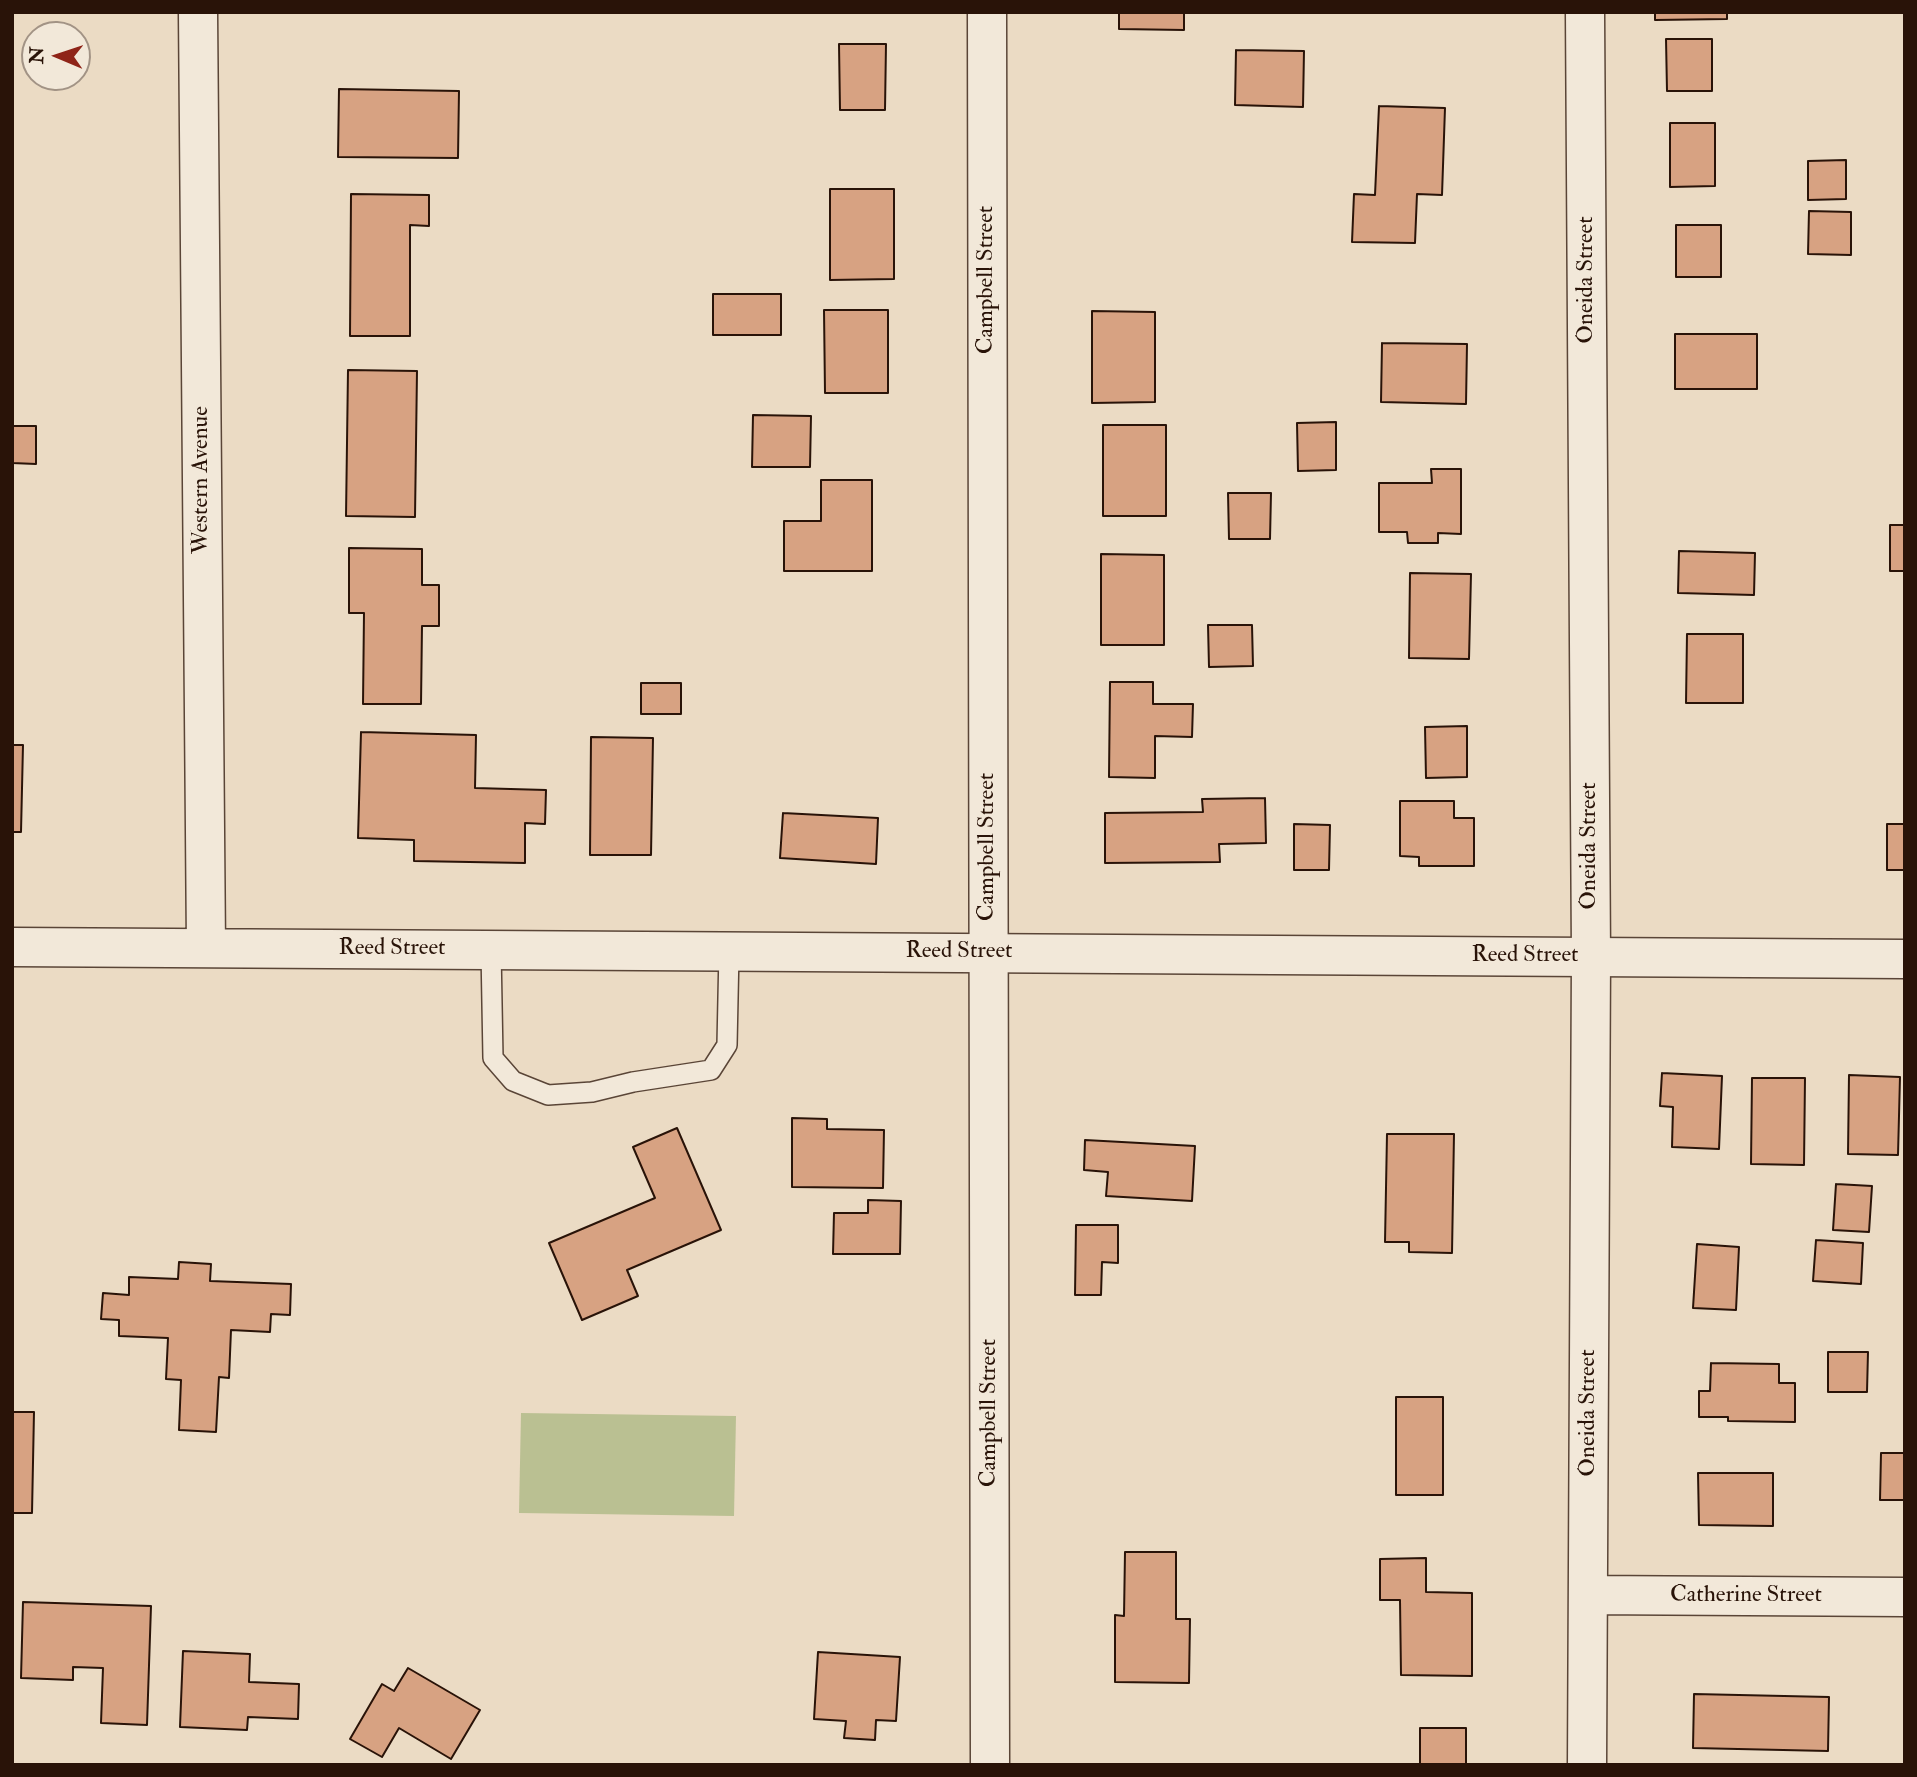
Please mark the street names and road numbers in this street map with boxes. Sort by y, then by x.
street label: Campbell Street [973,206,1001,354]
street label: Oneida Street [1573,216,1601,344]
street label: Western Avenue [188,406,216,554]
street label: Campbell Street [974,773,1002,921]
street label: Oneida Street [1576,782,1604,910]
street label: Reed Street [338,935,446,963]
street label: Reed Street [905,938,1013,966]
street label: Reed Street [1471,942,1579,970]
street label: Campbell Street [976,1339,1004,1487]
street label: Oneida Street [1575,1349,1603,1477]
street label: Catherine Street [1670,1582,1822,1610]

